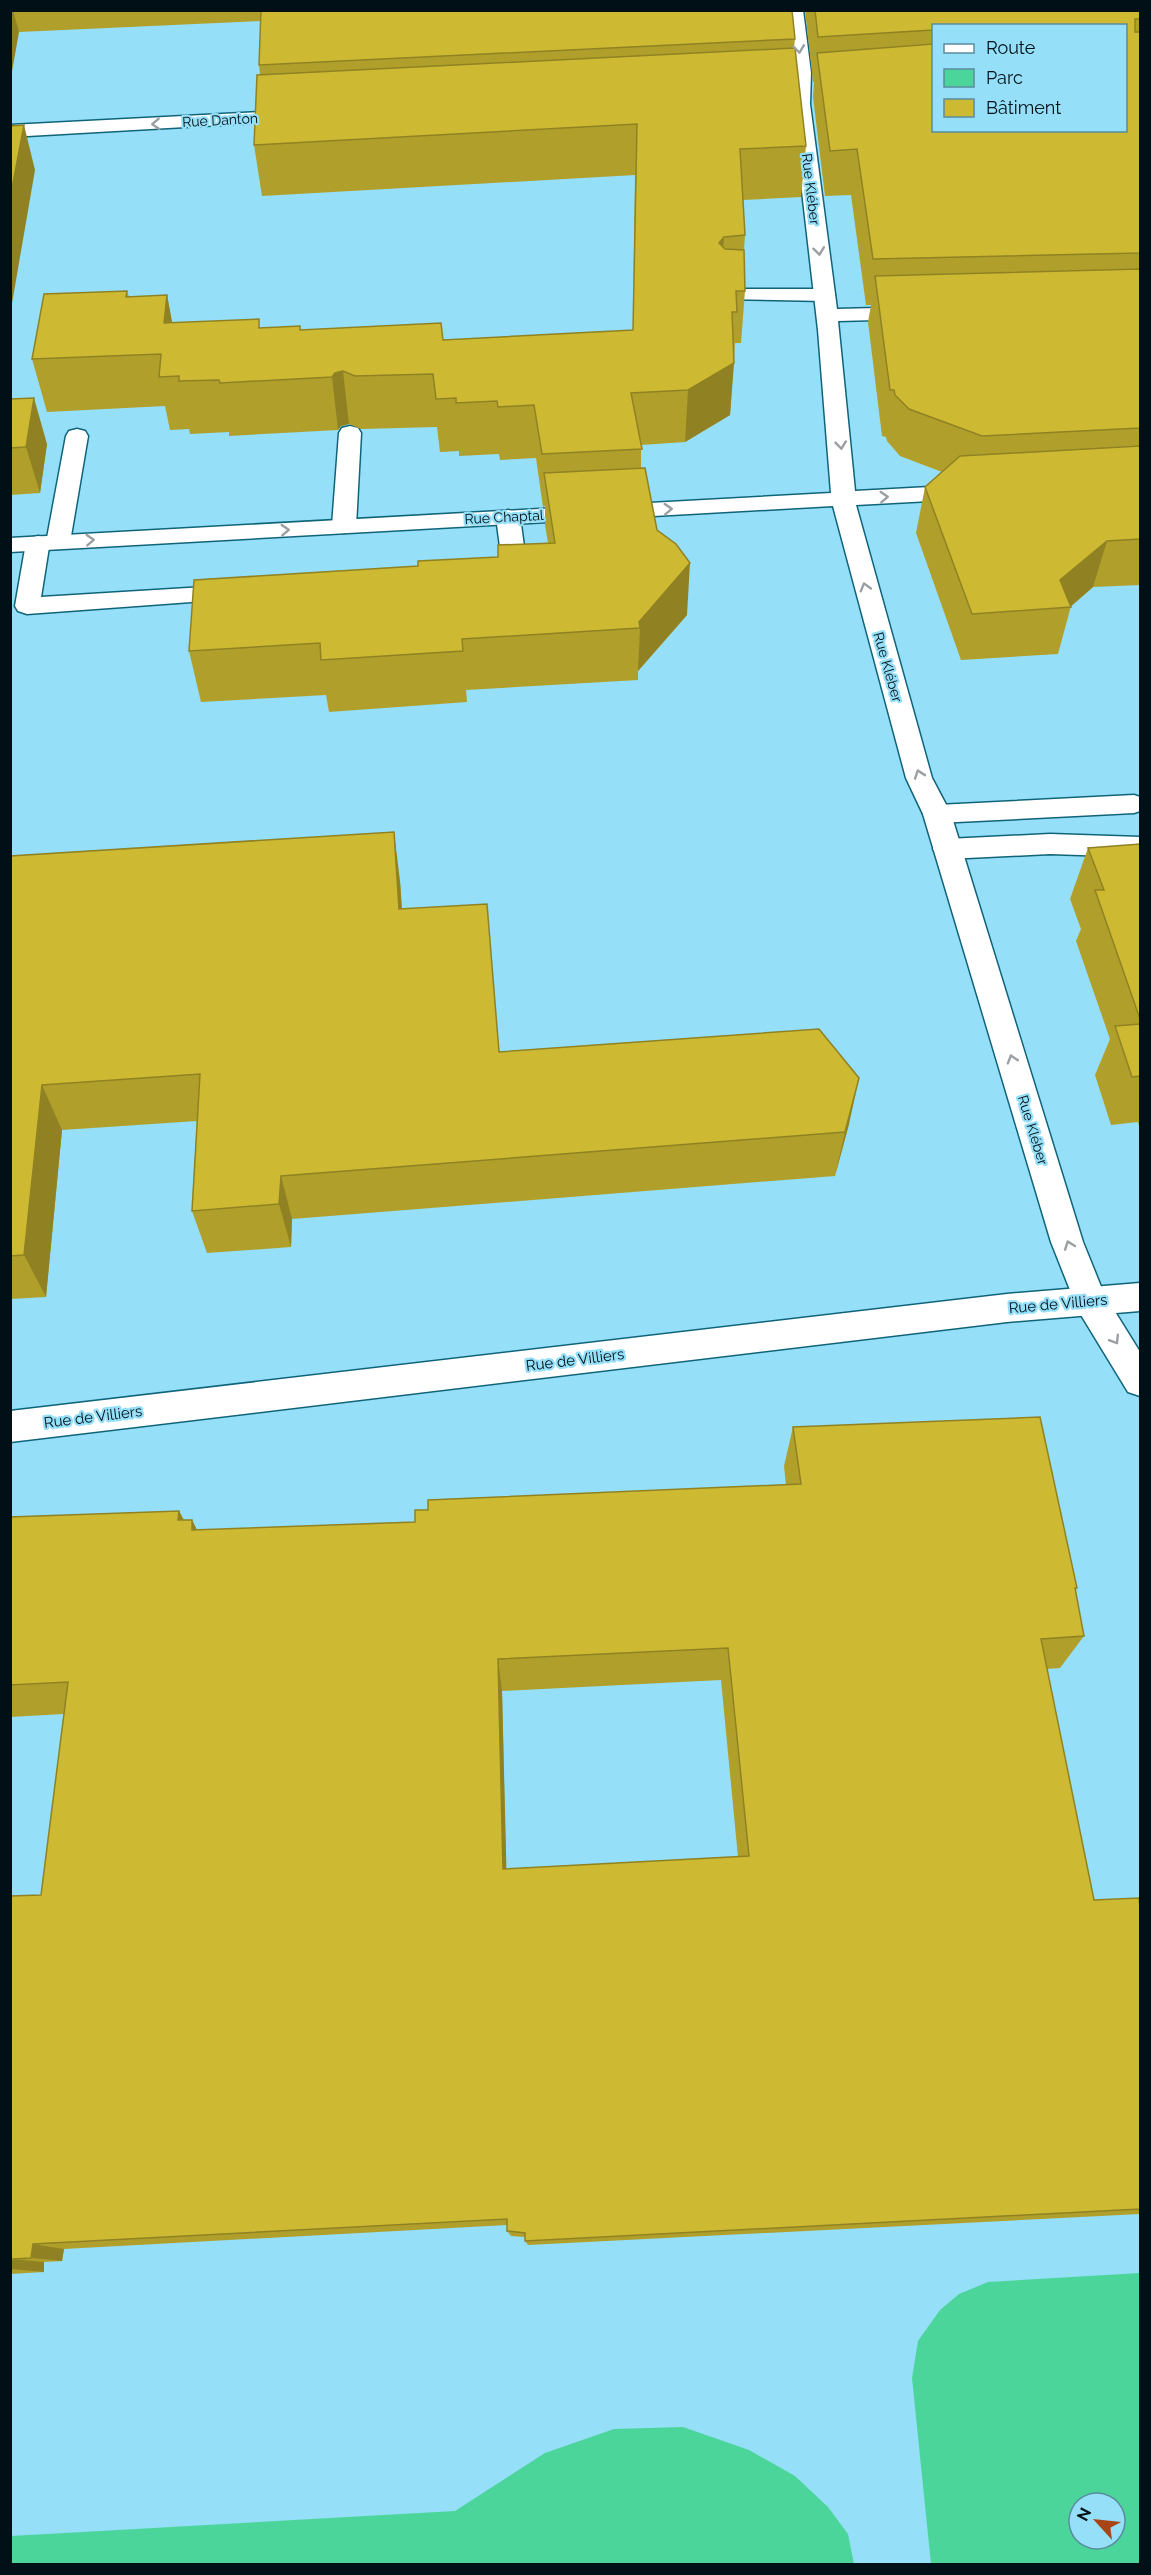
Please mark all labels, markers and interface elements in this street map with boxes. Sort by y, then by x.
legend [932,24,1127,132]
text: Route [986,37,1036,58]
one-way arrow [792,45,805,54]
text: Parc [986,67,1023,88]
text: Bâtiment [986,97,1061,118]
street label: Rue Danton [182,110,258,130]
one-way arrow [151,117,160,130]
street label: Rue Kléber [799,152,823,226]
one-way arrow [812,246,825,255]
one-way arrow [834,440,847,449]
one-way arrow [879,490,888,503]
one-way arrow [664,502,673,515]
street label: Rue Chaptal [464,507,544,527]
one-way arrow [280,523,289,536]
one-way arrow [85,534,94,547]
one-way arrow [860,582,873,592]
street label: Rue Kléber [870,630,906,704]
one-way arrow [913,769,926,780]
one-way arrow [1007,1054,1019,1065]
street label: Rue Kléber [1015,1093,1051,1167]
one-way arrow [1064,1240,1076,1251]
street label: Rue de Villiers [1008,1291,1108,1317]
one-way arrow [1108,1334,1119,1345]
street label: Rue de Villiers [525,1345,625,1375]
street label: Rue de Villiers [43,1402,143,1432]
north arrow [1067,2491,1127,2551]
text: N [1073,2505,1095,2524]

